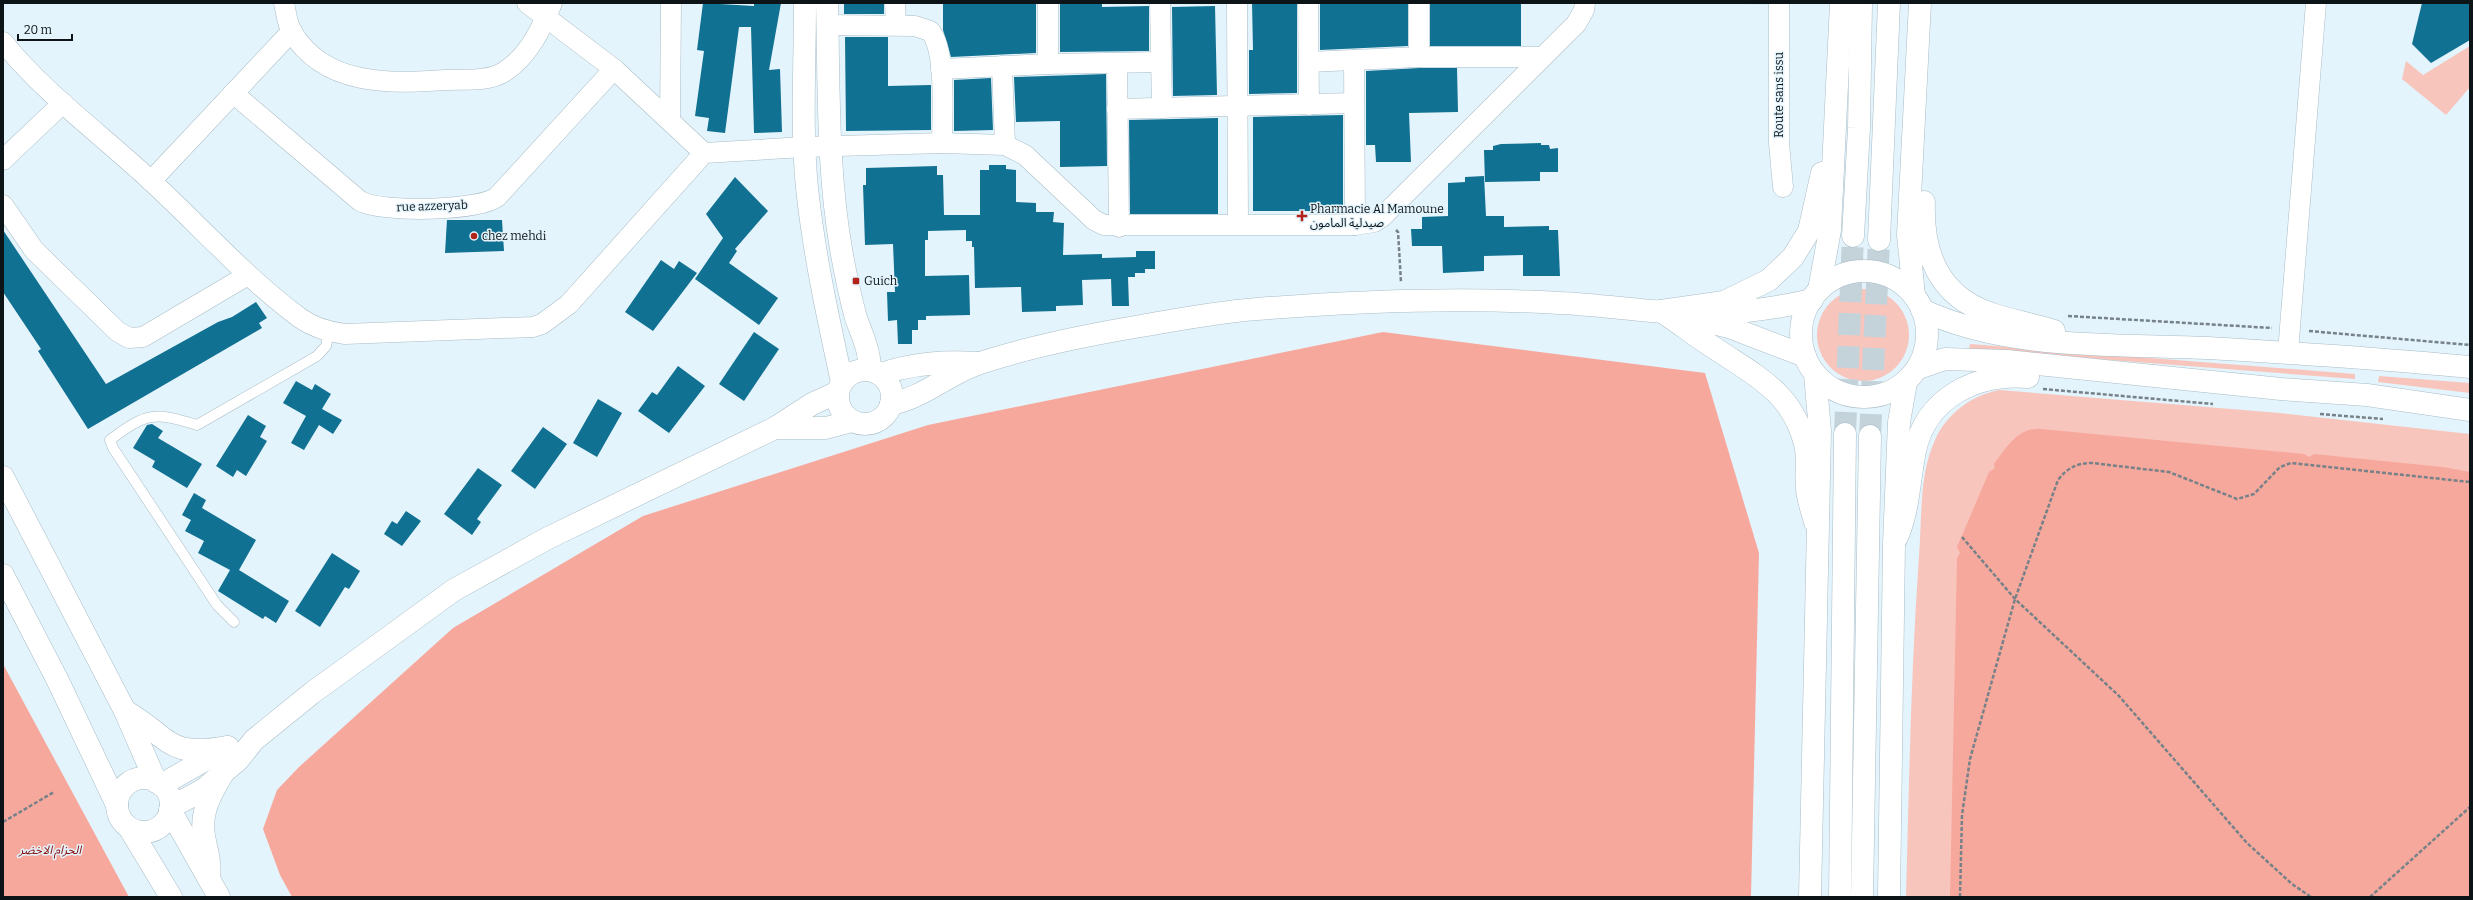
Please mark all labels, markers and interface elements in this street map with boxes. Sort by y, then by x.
scale bar [18,16,72,42]
text: 20 m [24,23,53,37]
street label: Route sans issu [1772,52,1786,138]
street label: rue azzeryab [396,198,468,214]
place label: Pharmacie Al Mamoune صيدلية المامون [1310,202,1444,230]
marker: Pharmacie Al Mamoune صيدلية المامون [1297,211,1307,221]
place label: chez mehdi [482,229,547,243]
marker: chez mehdi [469,231,479,241]
place label: Guich [864,274,898,288]
marker: Guich [851,276,861,286]
park label: الحزام الاخضر [18,843,82,859]

